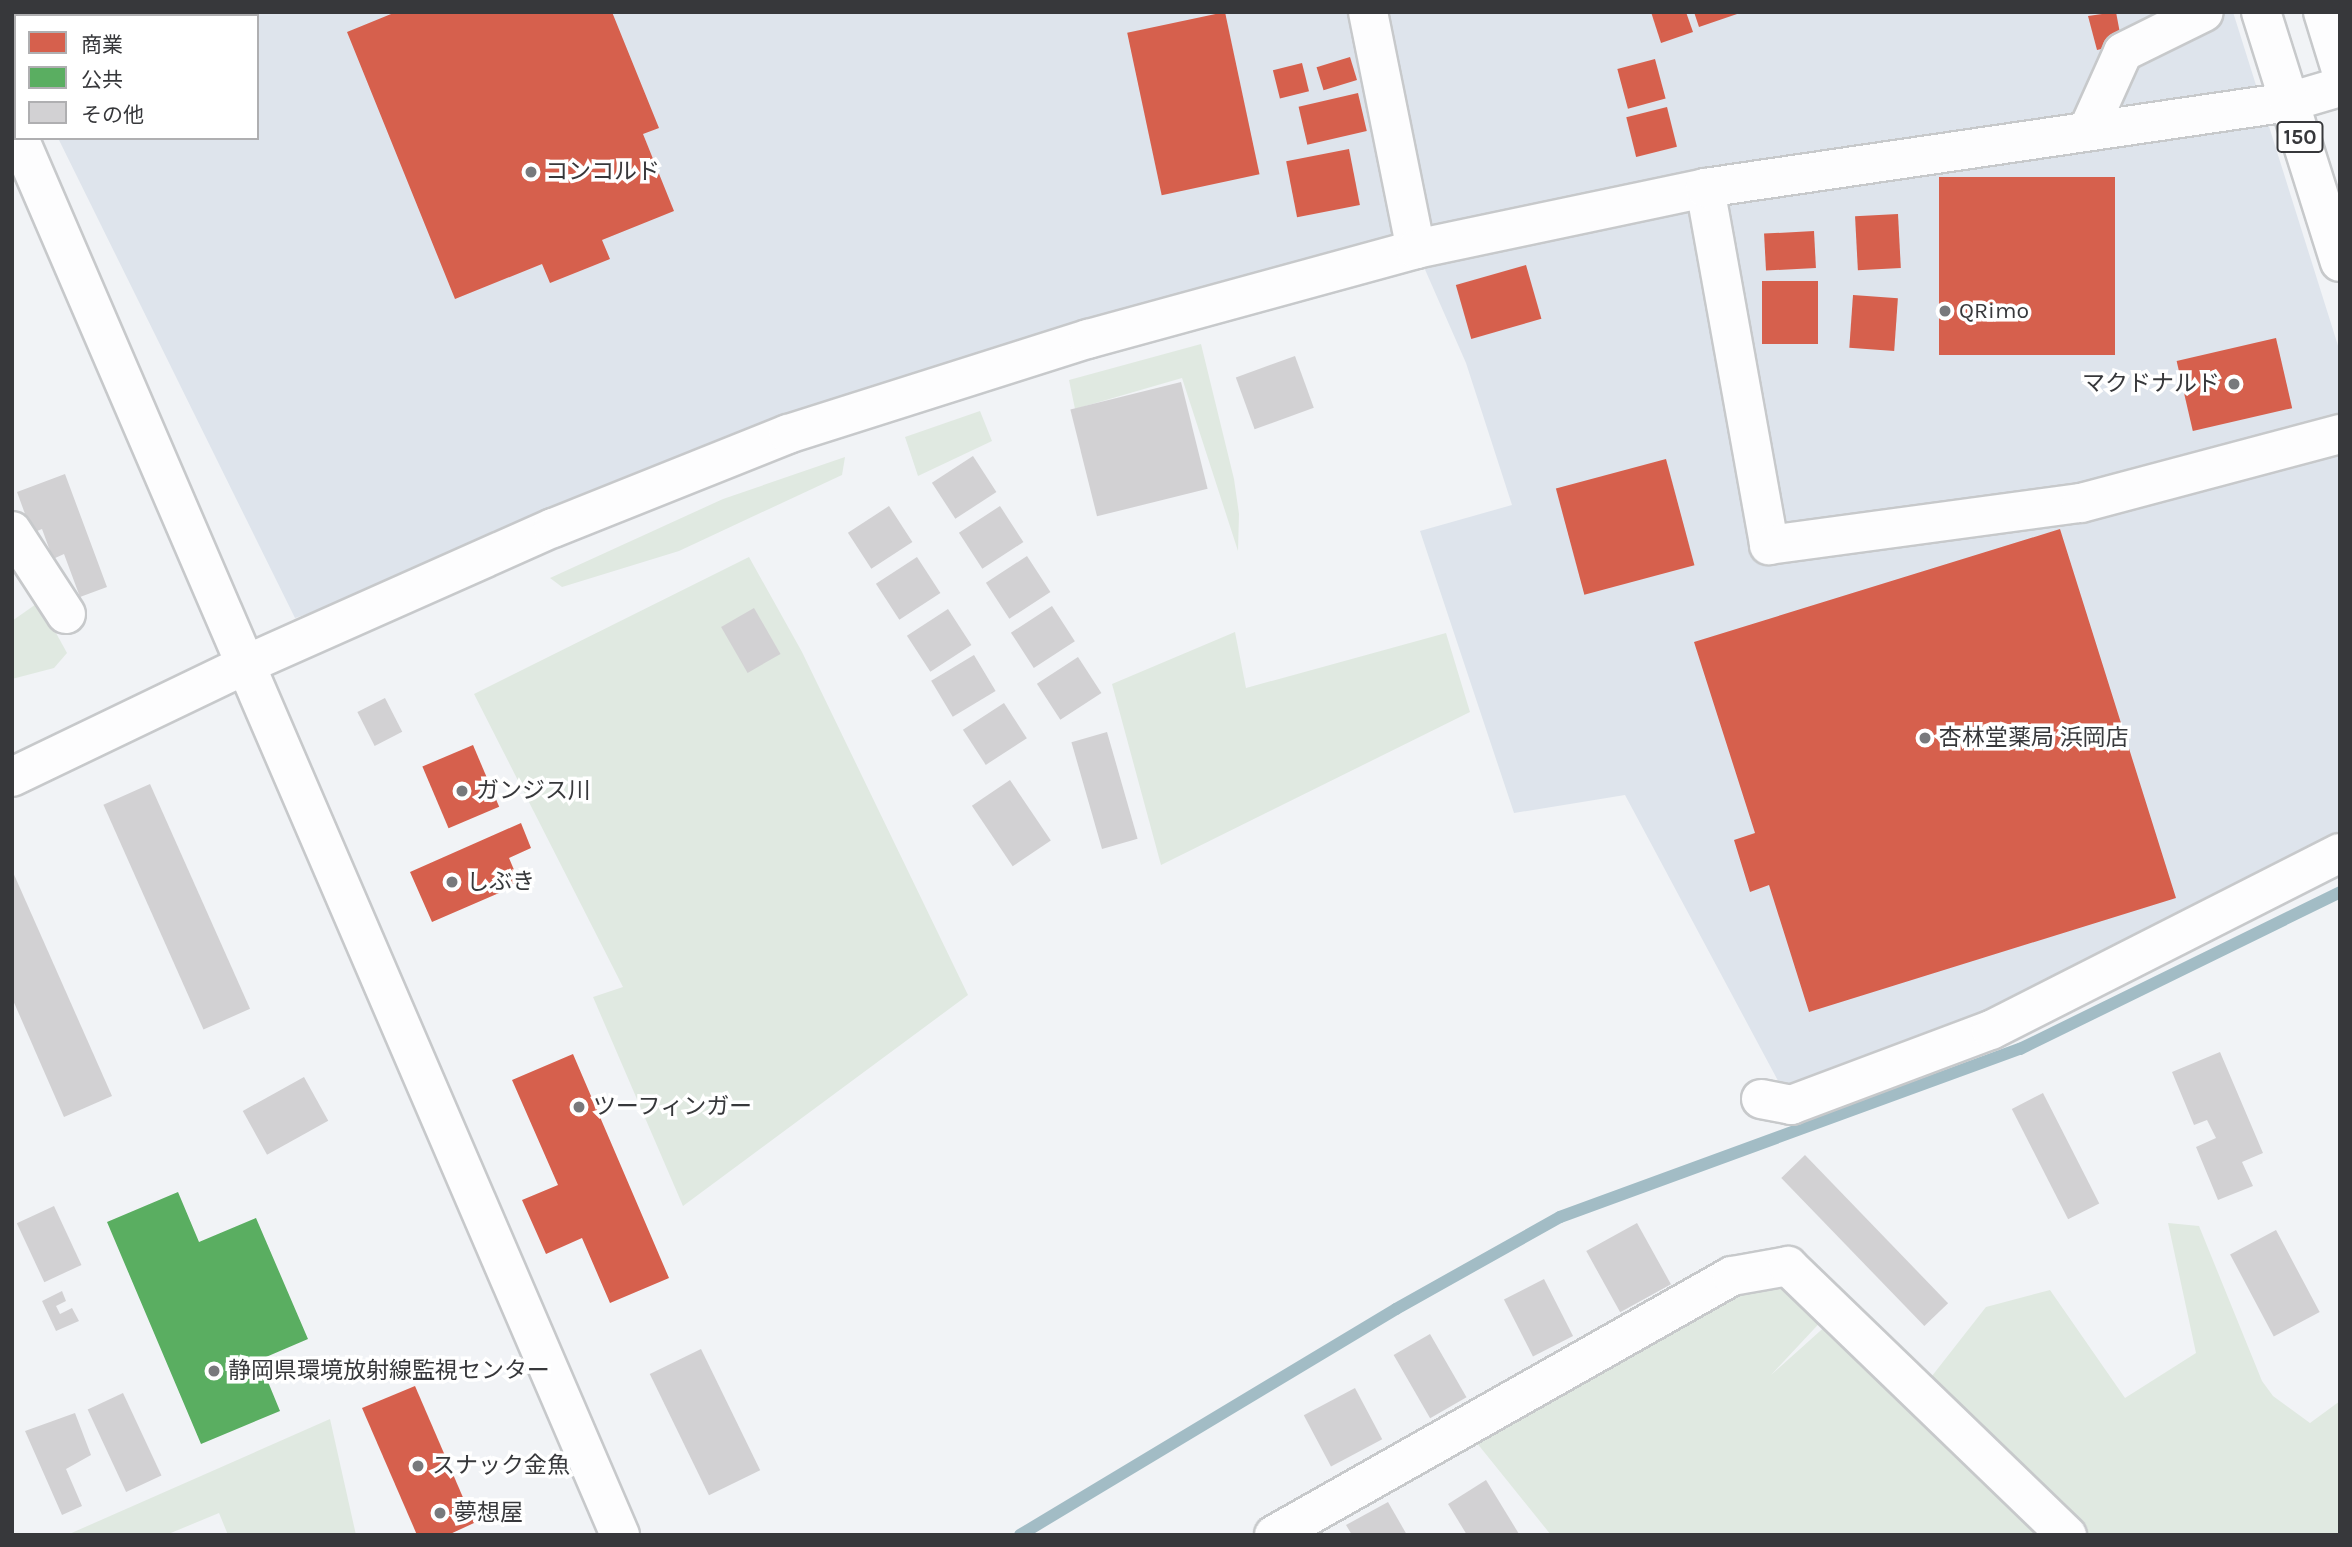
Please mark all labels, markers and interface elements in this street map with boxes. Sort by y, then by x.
legend [14,14,259,140]
text: 商業 [81,33,123,57]
text: 公共 [81,68,123,92]
text: その他 [81,103,144,127]
road number: 150 [2276,120,2324,154]
place label: コンコルド [545,158,660,186]
marker: コンコルド [523,164,539,180]
place label: QRimo [1959,297,2029,325]
marker: QRimo [1937,303,1953,319]
place label: マクドナルド [2082,370,2220,398]
marker: マクドナルド [2226,376,2242,392]
place label: 杏林堂薬局 浜岡店 [1939,724,2128,752]
marker: 杏林堂薬局 浜岡店 [1917,730,1933,746]
place label: ガンジス川 [476,777,591,805]
marker: ガンジス川 [454,783,470,799]
place label: しぶき [466,868,535,896]
marker: しぶき [444,874,460,890]
place label: ツーフィンガー [593,1093,754,1121]
marker: ツーフィンガー [571,1099,587,1115]
place label: 静岡県環境放射線監視センター [228,1357,550,1385]
marker: 静岡県環境放射線監視センター [206,1363,222,1379]
place label: スナック金魚 [432,1452,570,1480]
marker: スナック金魚 [410,1458,426,1474]
place label: 夢想屋 [454,1499,523,1527]
marker: 夢想屋 [432,1505,448,1521]

